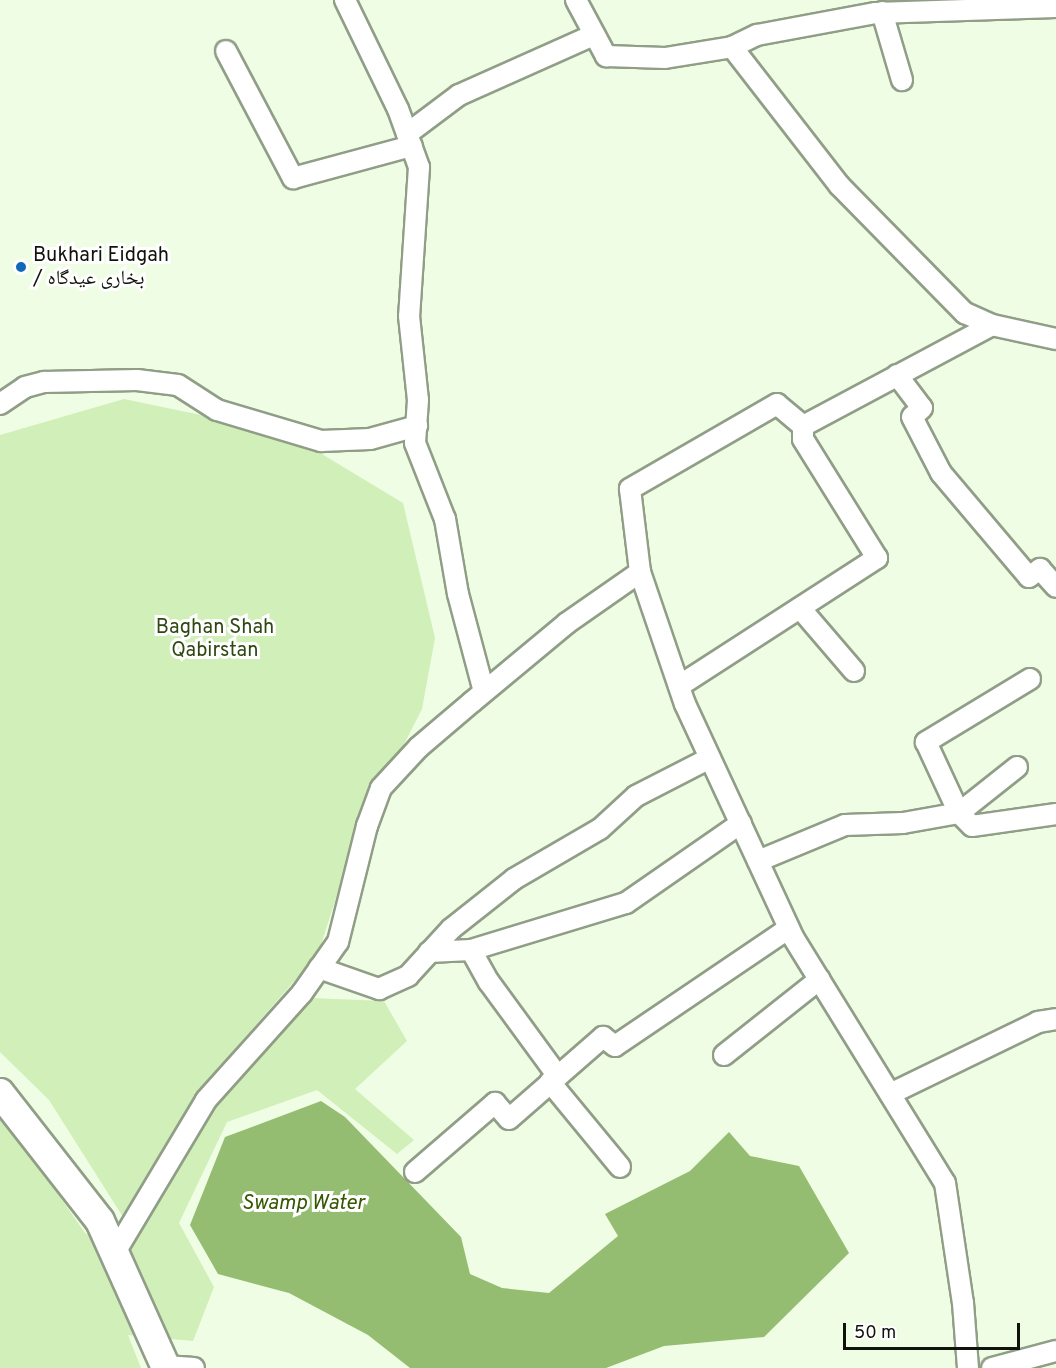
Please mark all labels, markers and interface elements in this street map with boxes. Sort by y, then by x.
place label: Bukhari Eidgah / بخاری عیدگاہ [33,244,169,291]
marker: Bukhari Eidgah / بخاری عیدگاہ [14,260,28,274]
park label: Baghan Shah Qabirstan [156,617,274,664]
water label: Swamp Water [241,1191,365,1217]
scale bar [846,1311,1023,1349]
text: 50 m [854,1322,896,1345]

